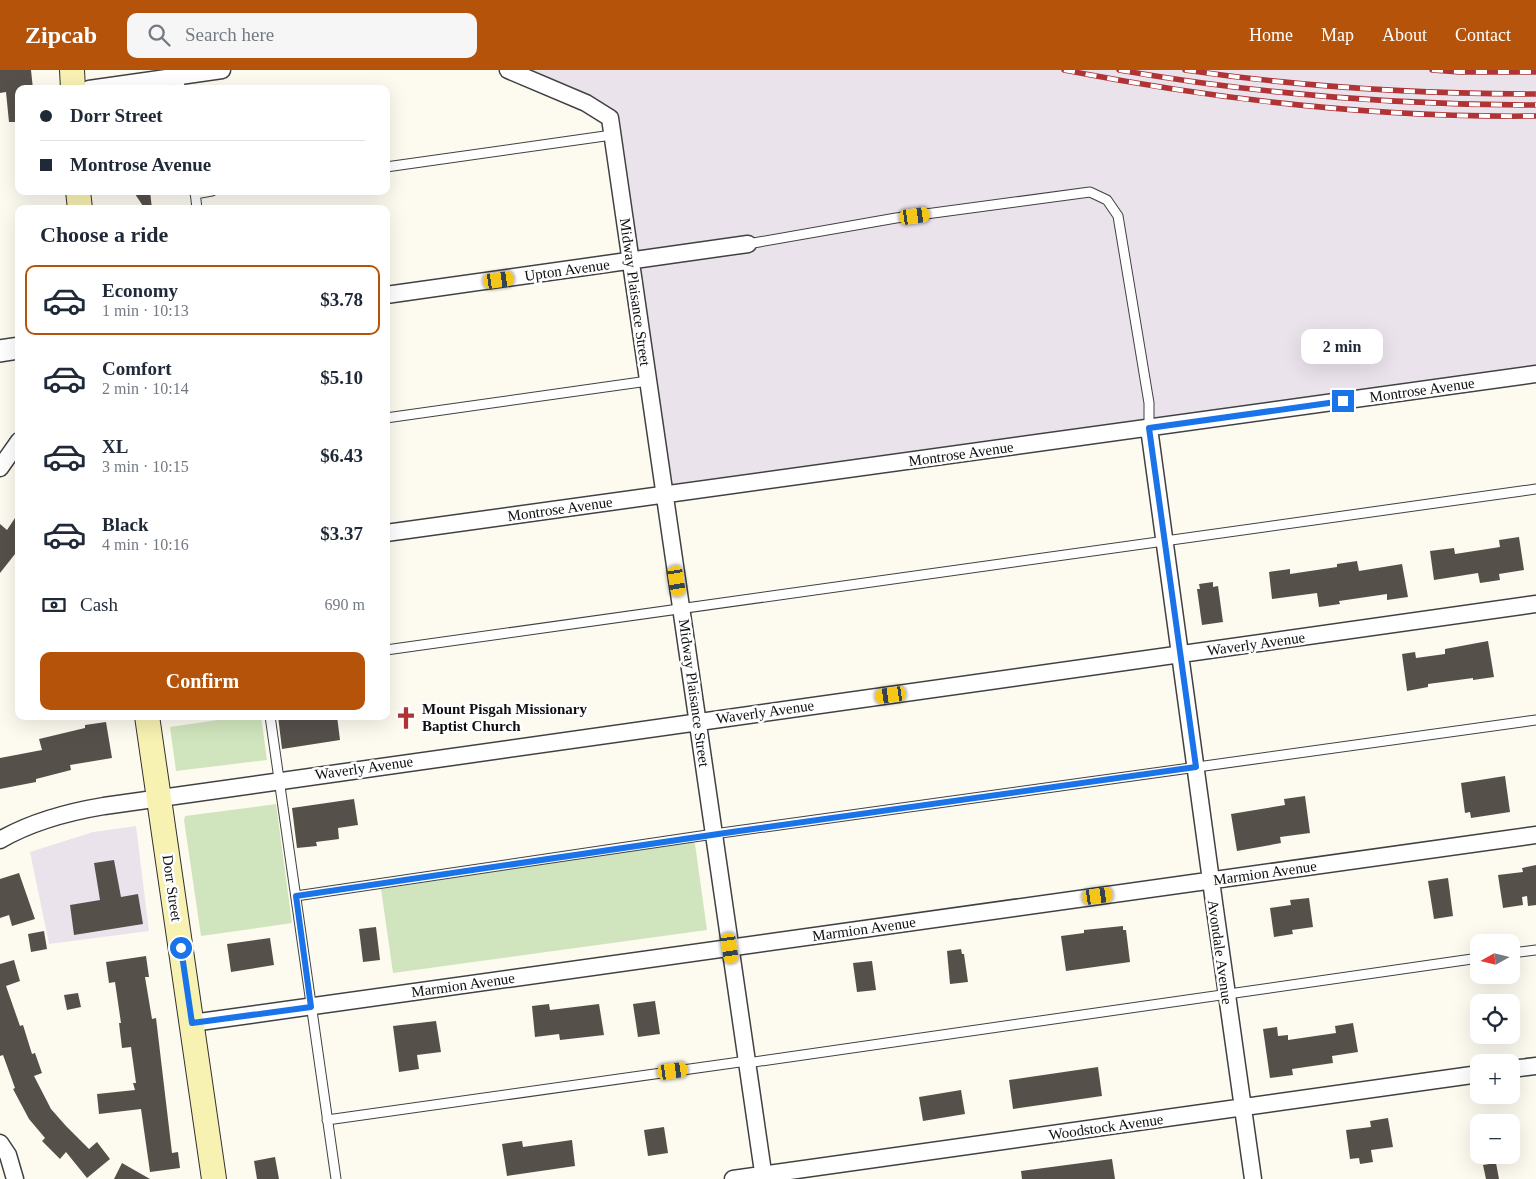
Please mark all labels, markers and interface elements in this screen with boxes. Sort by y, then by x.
search box [127,13,477,58]
icon: search [145,21,173,49]
text: Zipcab [25,22,97,48]
text: Search here [185,24,274,45]
text: Home [1249,25,1293,45]
text: Map [1321,25,1354,45]
text: About [1382,25,1427,45]
text: Contact [1455,25,1511,45]
text: Dorr Street [70,105,163,126]
text: Montrose Avenue [70,154,211,175]
car [899,206,930,226]
street label: Midway Plaisance Street [617,217,653,368]
text: Choose a ride [40,222,168,247]
street label: Upton Avenue [523,256,611,284]
car [483,270,514,290]
icon: car [42,278,87,323]
text: Economy [102,280,178,301]
text: $3.78 [320,289,363,310]
text: 1 min · 10:13 [102,302,189,319]
callout: 2 min [1302,328,1384,364]
text: 2 min [1323,338,1361,355]
icon: car [42,356,87,401]
text: Comfort [102,358,172,379]
text: $5.10 [320,367,363,388]
street label: Montrose Avenue [1368,375,1476,405]
text: 2 min · 10:14 [102,380,189,397]
route end [1332,390,1354,412]
icon: car [42,434,87,479]
text: XL [102,436,128,457]
street label: Montrose Avenue [907,439,1015,469]
text: $6.43 [320,445,363,466]
text: 3 min · 10:15 [102,458,189,475]
street label: Montrose Avenue [506,494,614,524]
icon: car [42,512,87,557]
text: Black [102,514,148,535]
text: $3.37 [320,523,363,544]
text: 4 min · 10:16 [102,536,189,553]
car [667,565,686,597]
icon: cash [40,591,68,619]
text: Cash [80,594,118,615]
text: 690 m [325,596,365,613]
street label: Midway Plaisance Street [676,618,712,769]
street label: Waverly Avenue [1206,629,1306,659]
button: Confirm [40,652,365,710]
car [875,685,906,705]
street label: Waverly Avenue [715,697,815,727]
place label: Mount Pisgah Missionary Baptist Church [422,701,588,734]
church icon: Mount Pisgah Missionary Baptist Church [393,705,419,731]
street label: Waverly Avenue [314,753,414,783]
street label: Dorr Street [159,854,185,923]
street label: Marmion Avenue [1212,858,1318,888]
car [1082,886,1113,906]
street label: Avondale Avenue [1205,899,1235,1006]
street label: Marmion Avenue [811,914,917,944]
car [720,932,739,964]
north arrow [1470,934,1520,984]
map controls [1470,934,1520,1164]
route start [170,937,192,959]
street label: Marmion Avenue [410,970,516,1000]
button: locate [1470,994,1520,1044]
button: + [1470,1054,1520,1104]
car [657,1061,688,1081]
street label: Woodstock Avenue [1048,1111,1165,1143]
button: − [1470,1114,1520,1164]

